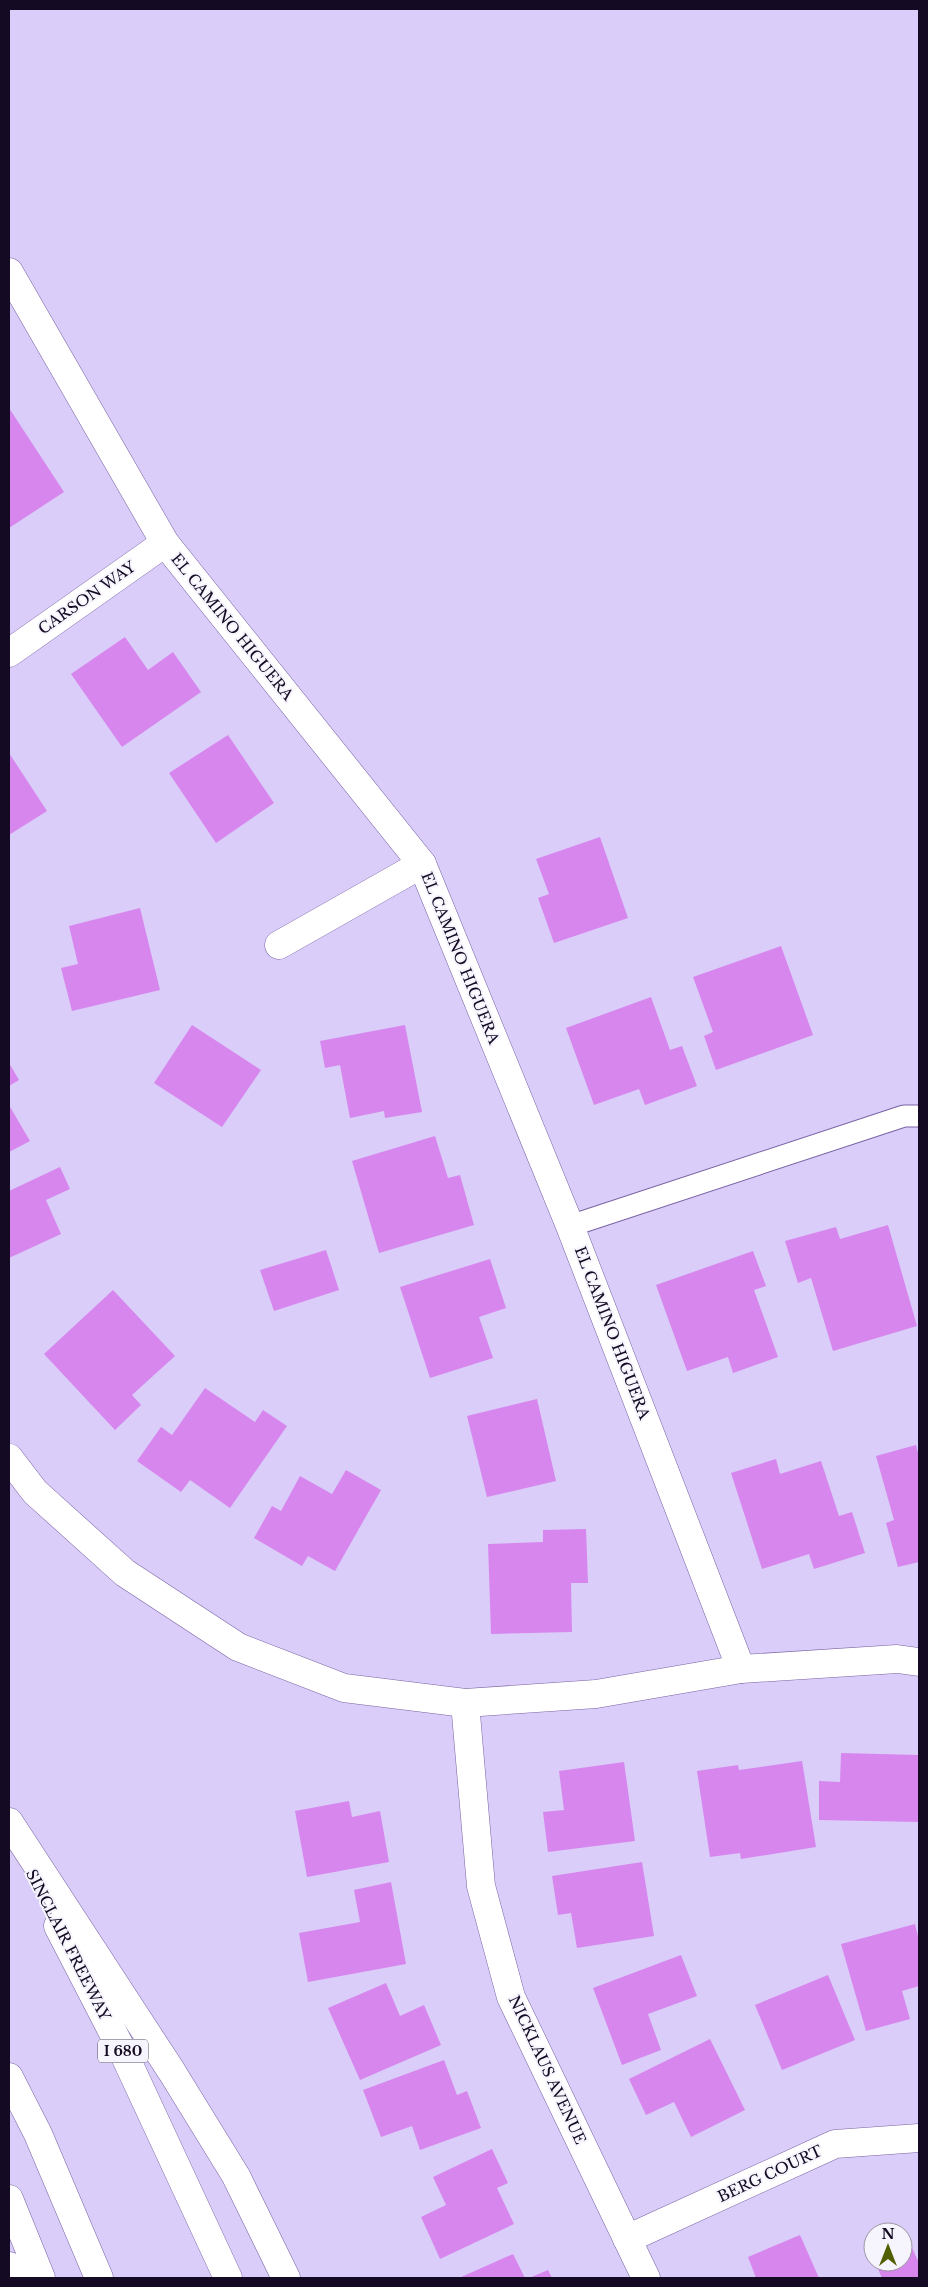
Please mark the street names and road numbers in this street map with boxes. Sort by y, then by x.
street label: EL CAMINO HIGUERA [167,549,298,704]
street label: CARSON WAY [34,556,140,638]
street label: EL CAMINO HIGUERA [417,869,504,1047]
street label: EL CAMINO HIGUERA [571,1244,654,1422]
street label: SINCLAIR FREEWAY [22,1866,115,2025]
street label: NICKLAUS AVENUE [505,1992,590,2147]
road number: I 680 [98,2040,148,2062]
street label: BERG COURT [714,2141,825,2206]

